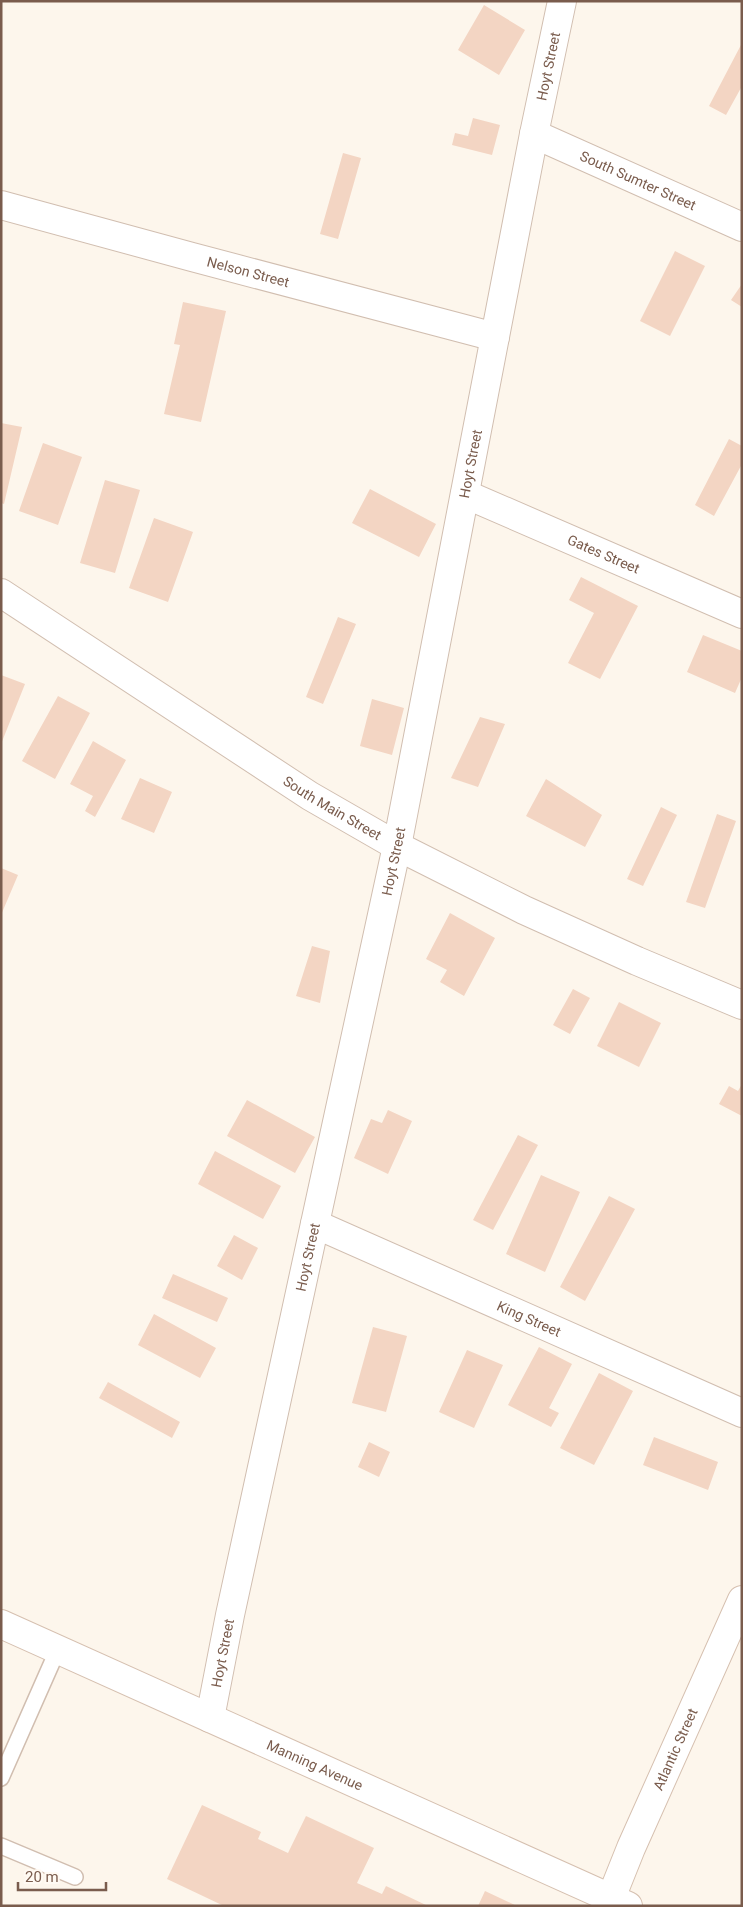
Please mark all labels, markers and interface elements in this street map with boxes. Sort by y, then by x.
street label: Hoyt Street [533,30,563,102]
street label: South Sumter Street [578,148,699,214]
street label: Nelson Street [205,253,291,290]
street label: Hoyt Street [456,428,485,500]
street label: Gates Street [565,531,642,577]
street label: South Main Street [280,773,385,843]
street label: Hoyt Street [378,825,409,897]
street label: Hoyt Street [292,1221,323,1293]
street label: King Street [495,1298,564,1340]
street label: Hoyt Street [208,1617,237,1689]
street label: Atlantic Street [650,1705,701,1793]
street label: Manning Avenue [264,1737,365,1794]
scale bar [18,1860,105,1892]
text: 20 m [25,1868,59,1886]

